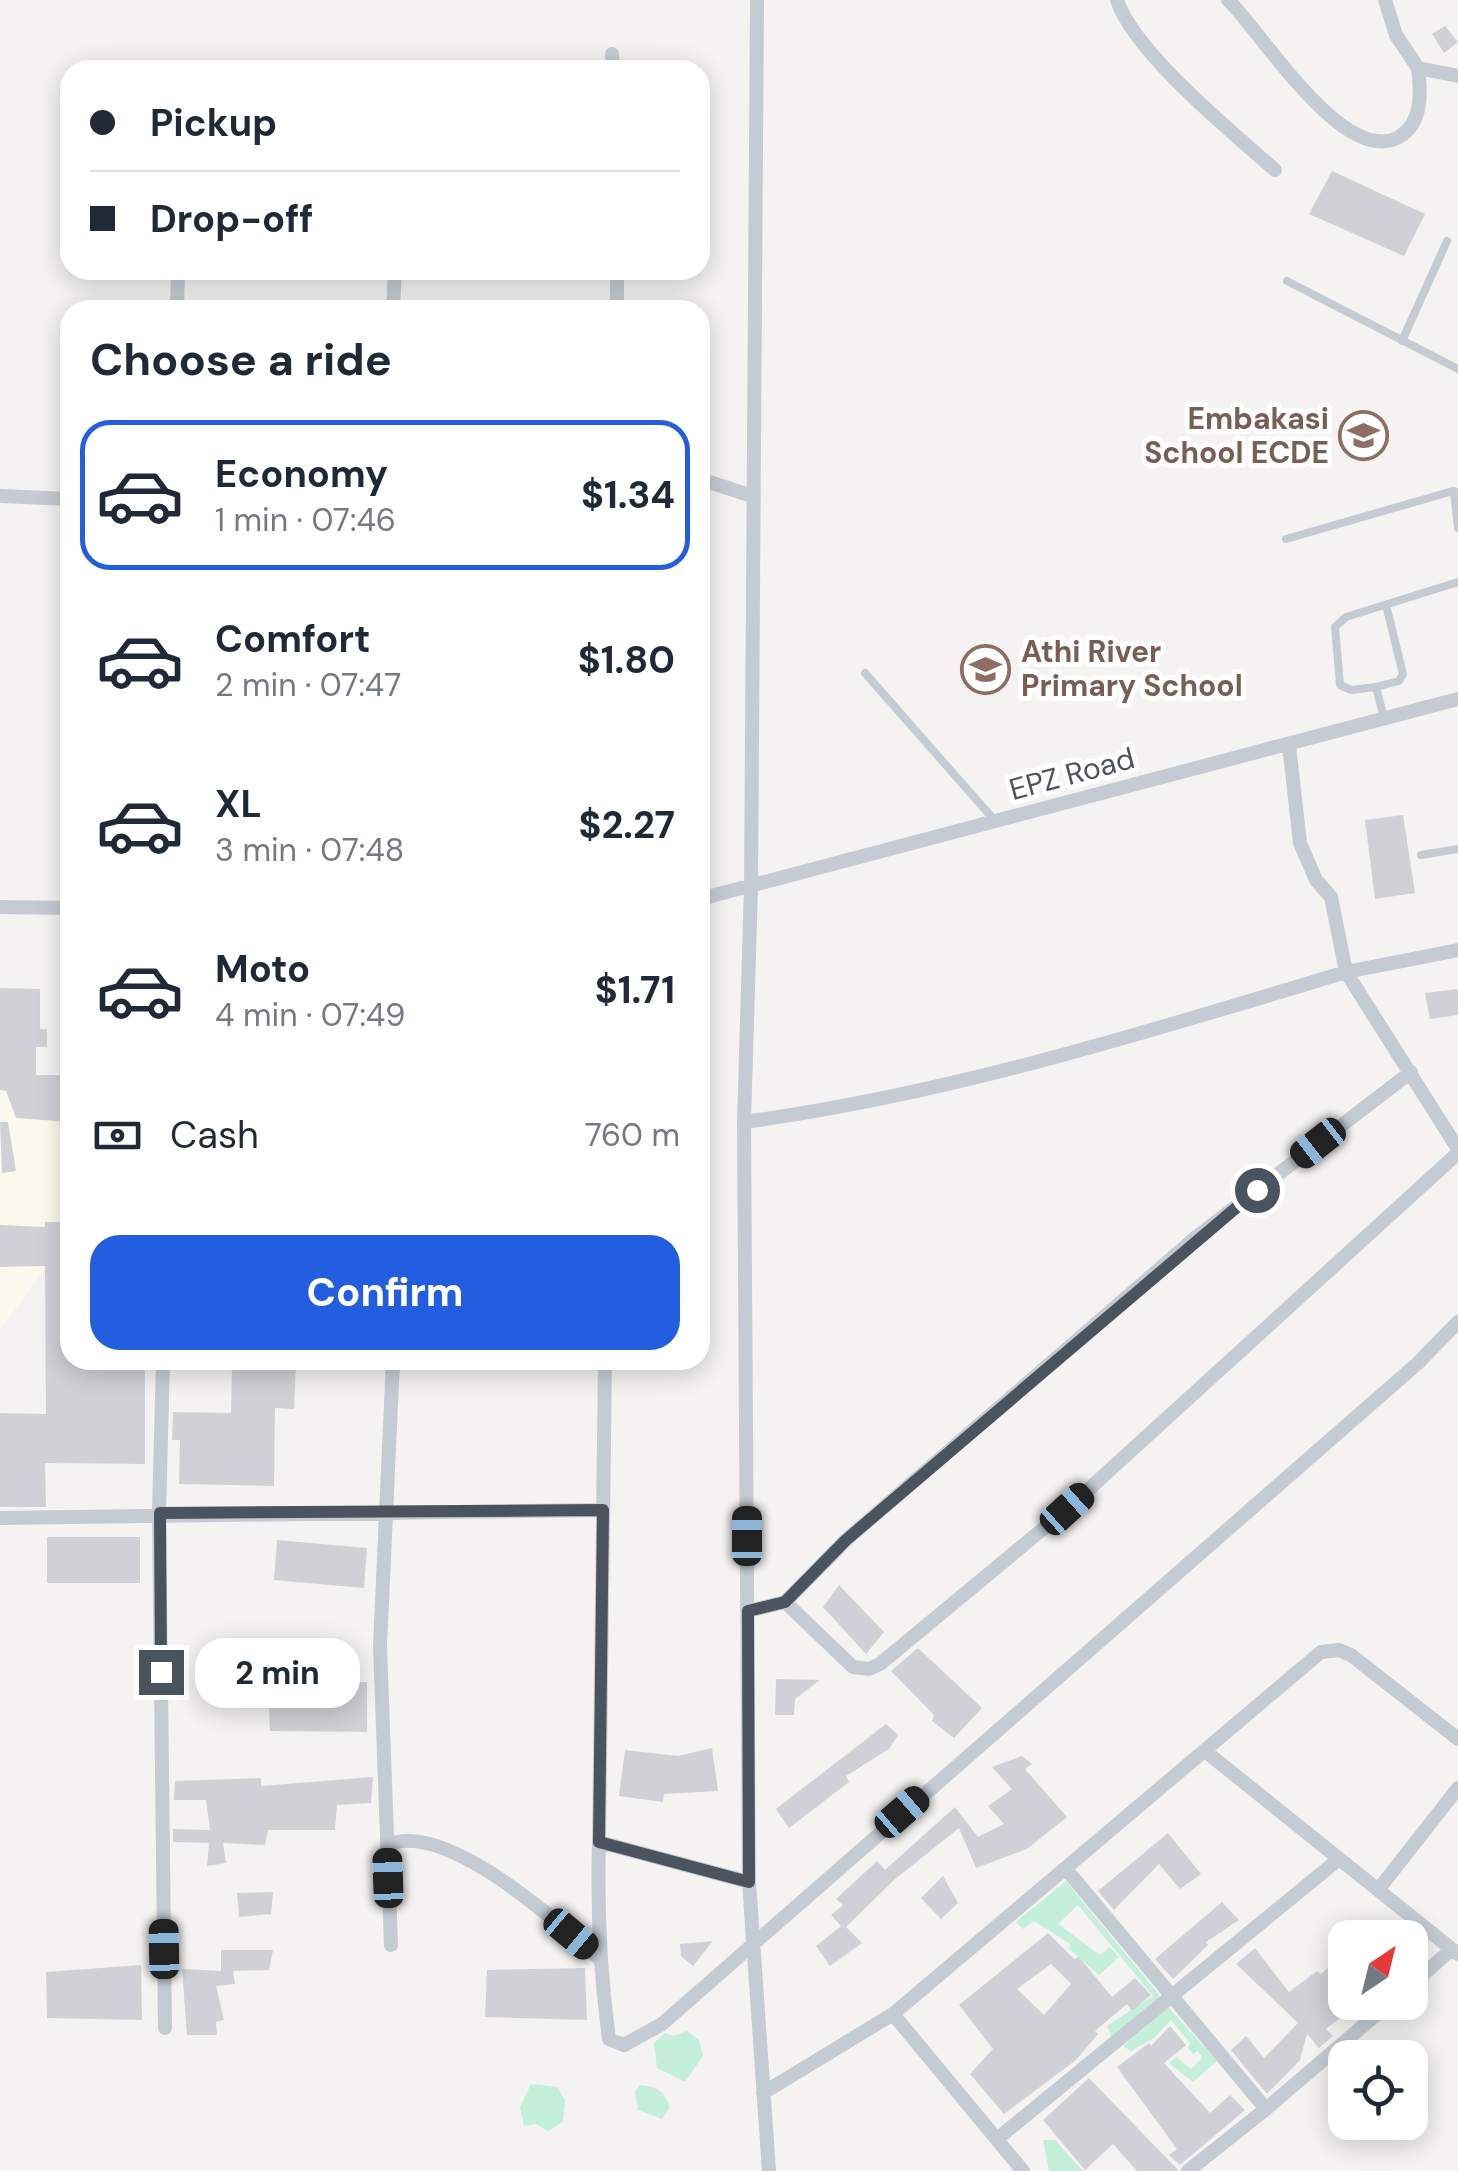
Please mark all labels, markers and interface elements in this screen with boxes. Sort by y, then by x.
text: Pickup [150,98,277,148]
text: Drop-off [150,194,313,244]
text: Choose a ride [90,330,392,389]
place label: Embakasi School ECDE [1144,399,1329,472]
school or university icon: Embakasi School ECDE [1338,410,1390,462]
text: Economy [215,449,388,499]
icon: car [95,450,185,540]
text: $1.34 [581,470,675,520]
text: 1 min · 07:46 [215,499,396,541]
text: Comfort [215,614,371,664]
icon: car [95,615,185,705]
place label: Athi River Primary School [1021,632,1243,705]
text: $1.80 [578,635,675,685]
school or university icon: Athi River Primary School [960,643,1012,695]
text: 2 min · 07:47 [215,664,401,706]
street label: EPZ Road [1005,738,1139,809]
text: XL [215,779,262,829]
icon: car [95,780,185,870]
text: $2.27 [578,800,675,850]
text: 3 min · 07:48 [215,829,404,871]
text: Moto [215,944,310,994]
icon: car [95,945,185,1035]
text: $1.71 [595,965,675,1015]
text: 4 min · 07:49 [215,994,405,1036]
icon: cash [90,1108,145,1163]
text: Cash [170,1110,259,1160]
car [1285,1113,1351,1173]
text: 760 m [585,1114,680,1156]
route start [1235,1168,1280,1213]
button: Confirm [90,1235,680,1350]
car [1035,1478,1099,1540]
car [732,1506,762,1566]
callout: 2 min [196,1637,361,1707]
route end [139,1650,184,1695]
text: 2 min [235,1652,320,1694]
car [870,1781,934,1843]
car [372,1847,404,1909]
car [538,1903,604,1965]
car [148,1919,180,1979]
north arrow [1328,1920,1428,2020]
map controls [1328,1920,1428,2140]
button: locate [1328,2040,1428,2140]

